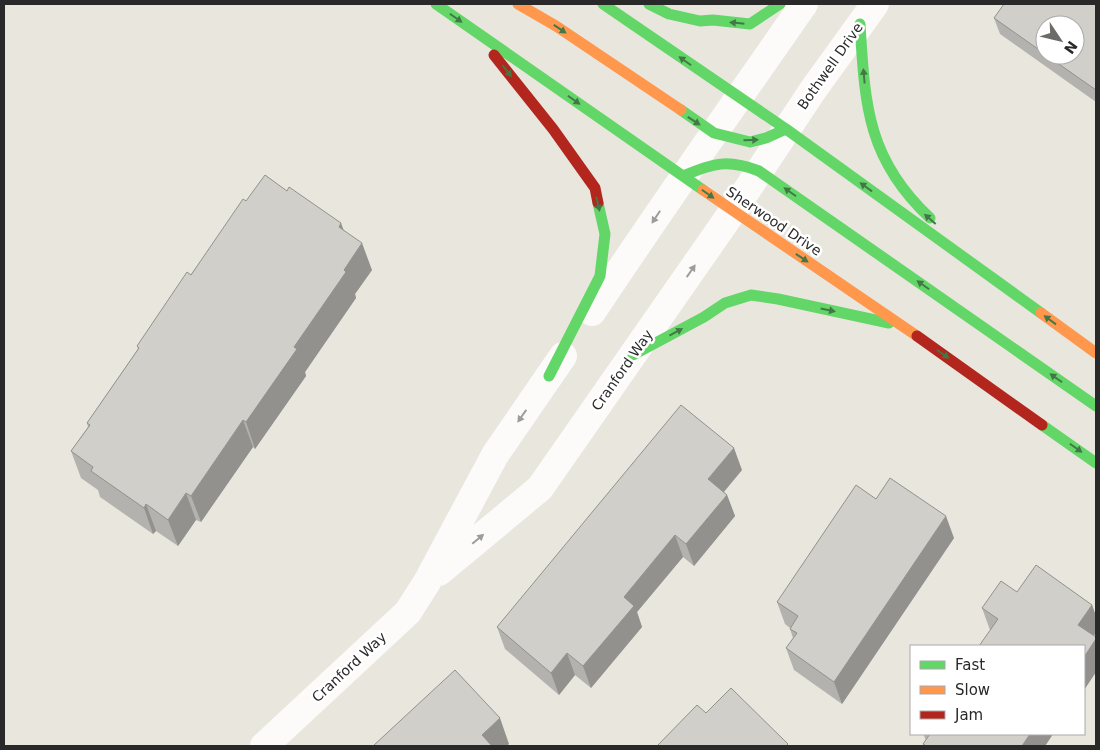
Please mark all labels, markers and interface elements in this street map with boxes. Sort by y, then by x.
one-way arrow [449,13,463,23]
north arrow [1035,15,1085,65]
one-way arrow [729,19,745,27]
street label: Bothwell Drive [794,20,866,112]
one-way arrow [553,24,567,34]
text: N [1061,38,1081,57]
one-way arrow [678,56,692,66]
one-way arrow [501,64,512,77]
one-way arrow [860,67,868,83]
one-way arrow [567,95,581,105]
one-way arrow [688,116,701,125]
one-way arrow [743,136,759,144]
one-way arrow [859,182,873,192]
street label: Sherwood Drive [723,183,825,259]
one-way arrow [783,187,797,197]
one-way arrow [701,189,714,199]
one-way arrow [594,196,602,211]
one-way arrow [651,210,660,224]
one-way arrow [924,213,937,224]
one-way arrow [795,253,809,263]
one-way arrow [686,265,696,278]
one-way arrow [916,280,930,290]
one-way arrow [821,306,836,314]
one-way arrow [1044,315,1057,325]
street label: Cranford Way [588,326,656,414]
one-way arrow [669,328,683,336]
one-way arrow [936,349,950,359]
one-way arrow [1049,373,1063,383]
one-way arrow [517,409,527,423]
one-way arrow [1069,443,1083,453]
one-way arrow [472,534,485,545]
street label: Cranford Way [309,629,389,705]
legend [910,645,1085,735]
text: Fast [955,656,985,674]
text: Slow [955,681,990,699]
text: Jam [954,706,983,724]

